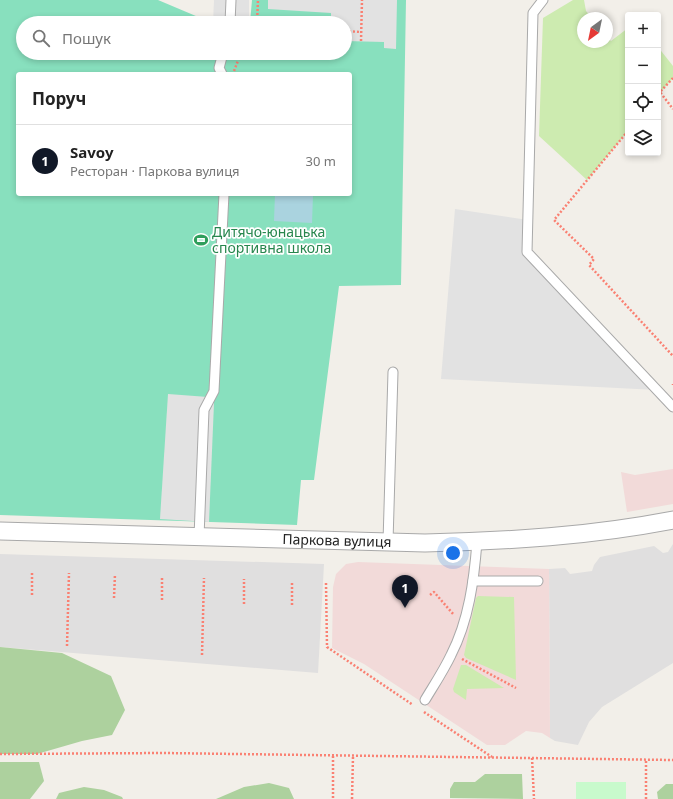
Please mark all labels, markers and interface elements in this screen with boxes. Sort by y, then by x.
north arrow [577,12,613,48]
map controls [625,12,661,156]
button: + [625,12,661,48]
search box [16,16,352,60]
icon: search [30,27,52,49]
text: Пошук [62,28,111,48]
button: − [625,48,661,84]
button: locate [625,84,661,120]
text: Поруч [32,87,86,110]
button: layers [625,120,661,156]
text: Savoy [70,142,113,162]
text: 1 [41,152,49,170]
text: 30 m [306,152,336,170]
text: Ресторан · Паркова вулиця [70,162,240,180]
place label: Дитячо-юнацька спортивна школа [212,222,331,257]
sports icon: Дитячо-юнацька спортивна школа [193,232,209,248]
street label: Паркова вулиця [282,529,392,551]
your location [443,543,463,563]
pin: 1 [392,575,418,608]

